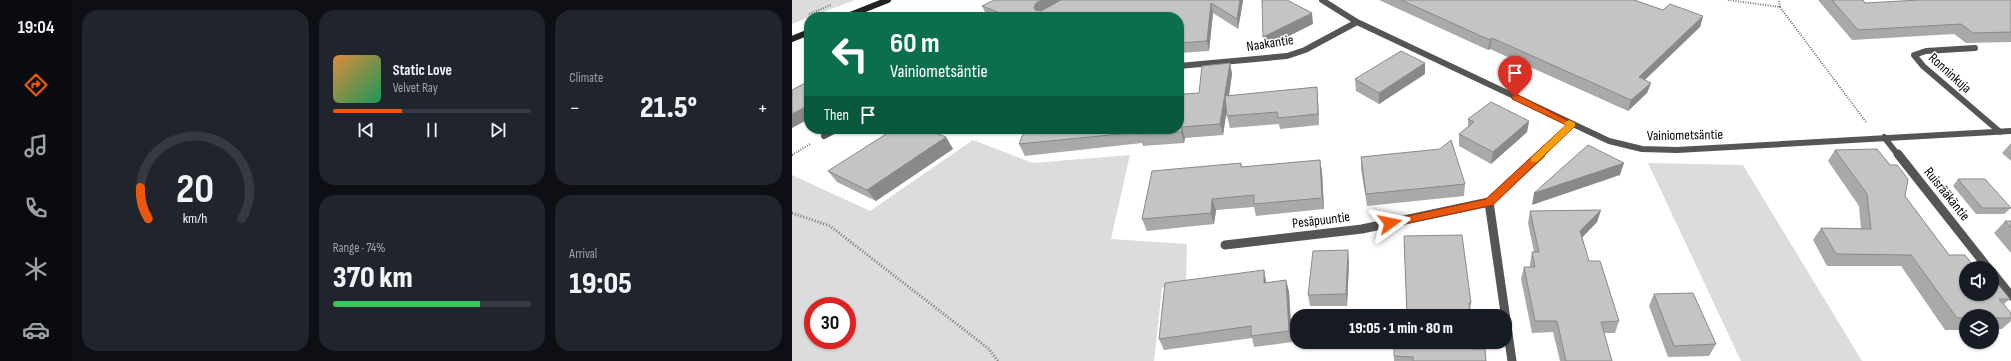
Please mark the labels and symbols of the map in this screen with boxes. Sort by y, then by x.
street label: Naakantie [1245,31,1295,55]
street label: Ronninkuja [1925,49,1975,97]
pin [1498,56,1532,97]
street label: Vainiometsäntie [1647,126,1723,144]
street label: Ruisrääkäntie [1920,164,1974,224]
position arrow [1369,202,1411,244]
street label: Pesäpuuntie [1291,208,1351,232]
speed limit sign: 30 [804,297,856,349]

